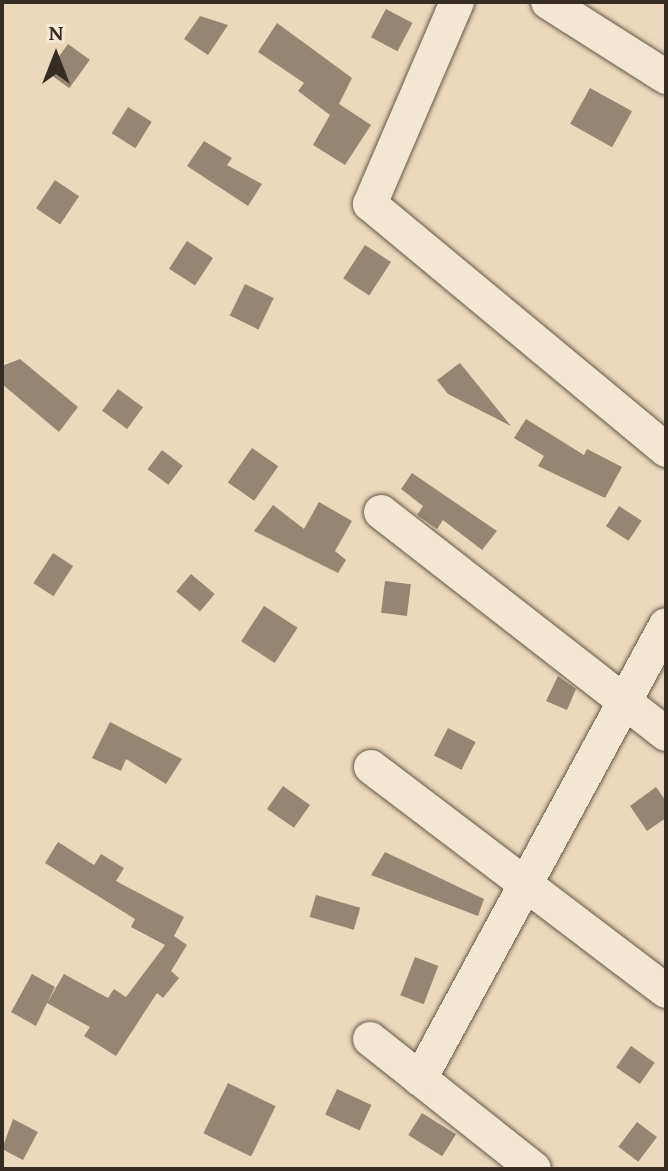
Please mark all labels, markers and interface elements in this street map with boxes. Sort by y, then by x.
north arrow [16,16,96,96]
text: N [49,16,63,48]

